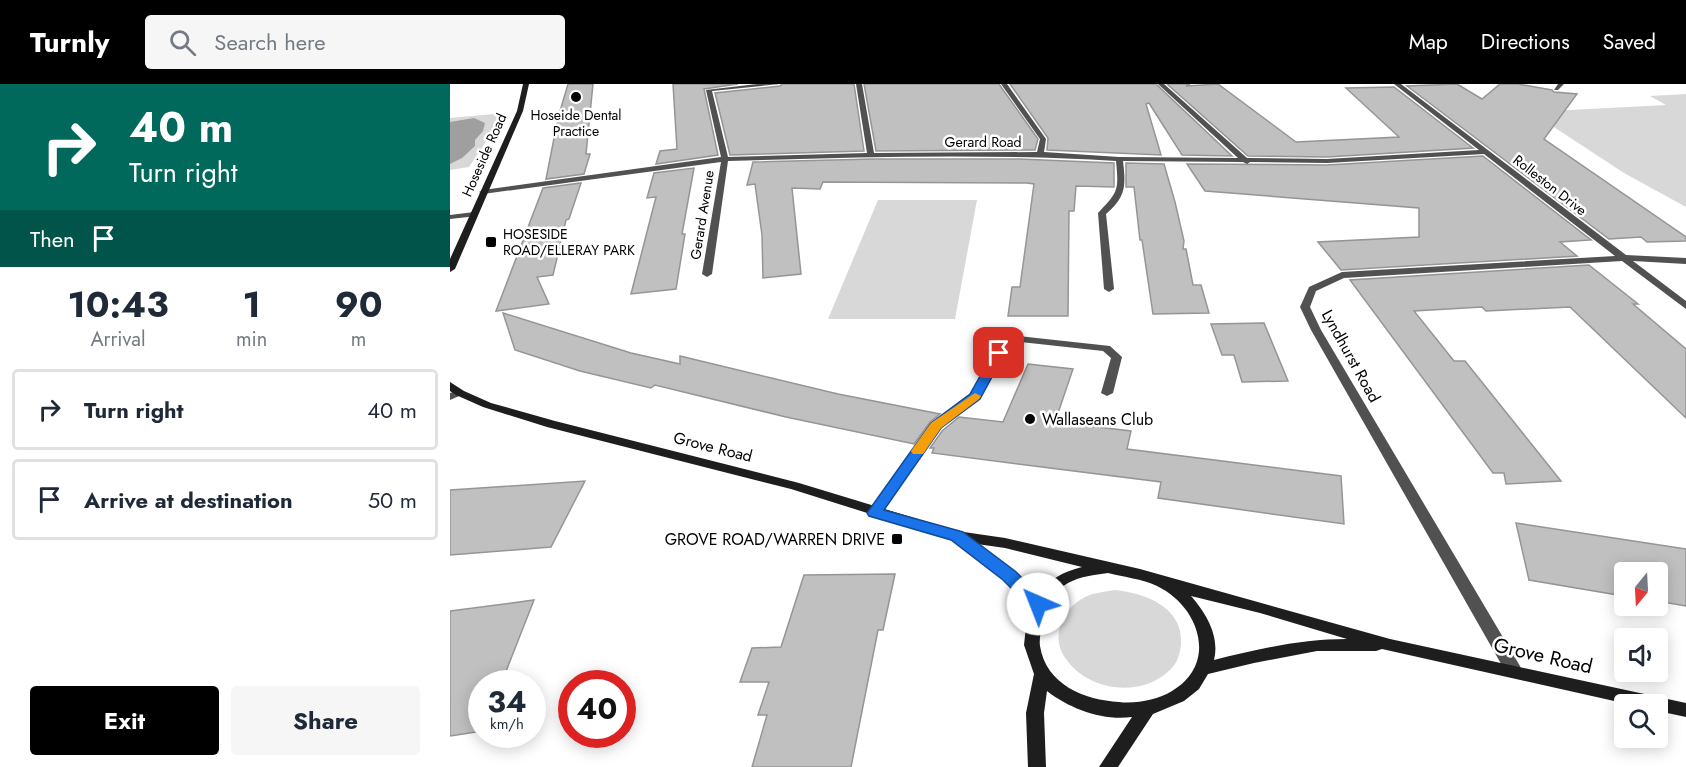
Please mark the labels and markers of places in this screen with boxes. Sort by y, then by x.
marker: Hoseide Dental Practice [569,90,583,104]
place label: Hoseide Dental Practice [531,105,621,141]
place label: HOSESIDE ROAD/ELLERAY PARK [503,224,635,260]
marker: HOSESIDE ROAD/ELLERAY PARK [484,235,498,249]
pin [973,327,1024,378]
place label: Wallaseans Club [1042,408,1153,431]
marker: Wallaseans Club [1023,412,1037,426]
place label: GROVE ROAD/WARREN DRIVE [665,528,885,551]
marker: GROVE ROAD/WARREN DRIVE [890,532,904,546]

